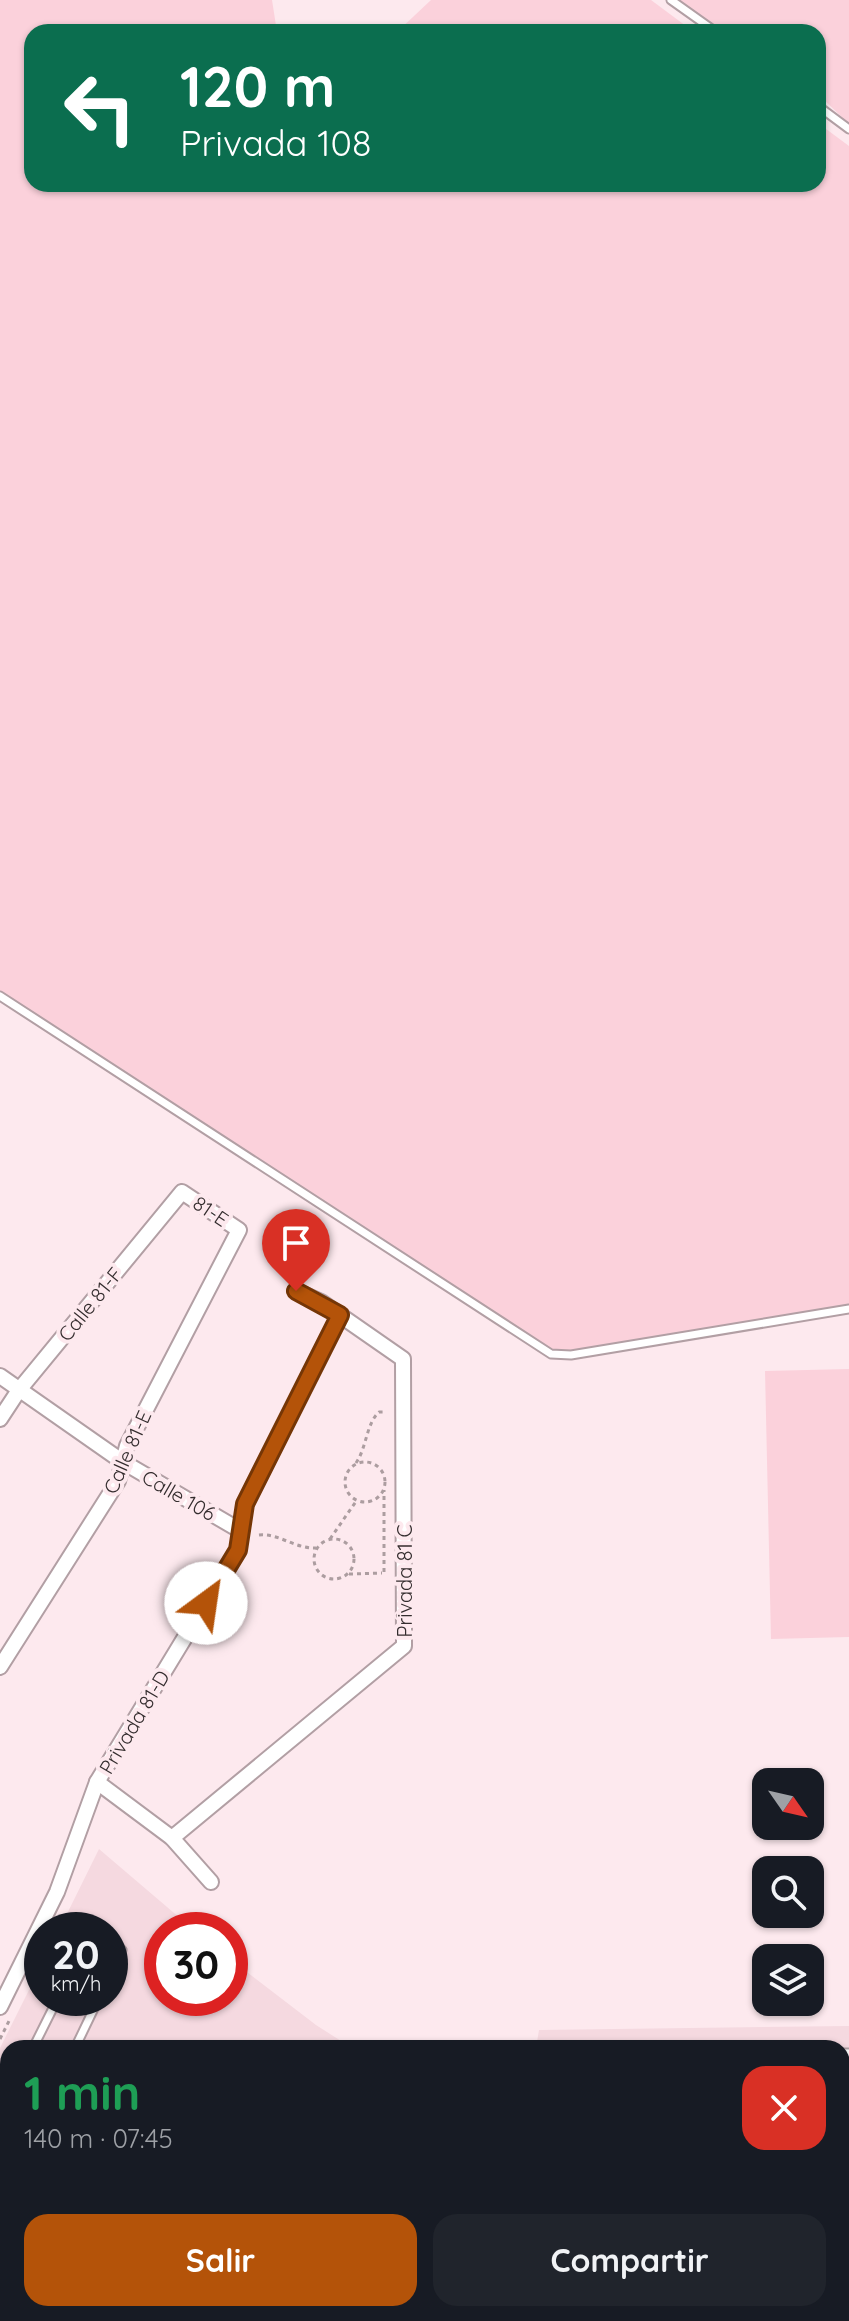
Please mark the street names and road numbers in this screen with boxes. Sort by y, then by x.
street label: 81-E [189,1190,233,1232]
street label: Calle 81-F [53,1262,127,1346]
street label: Calle 81-E [98,1407,156,1497]
street label: Calle 106 [138,1464,221,1526]
street label: Privada 81 C [392,1525,417,1637]
street label: Privada 81-D [93,1666,175,1778]

